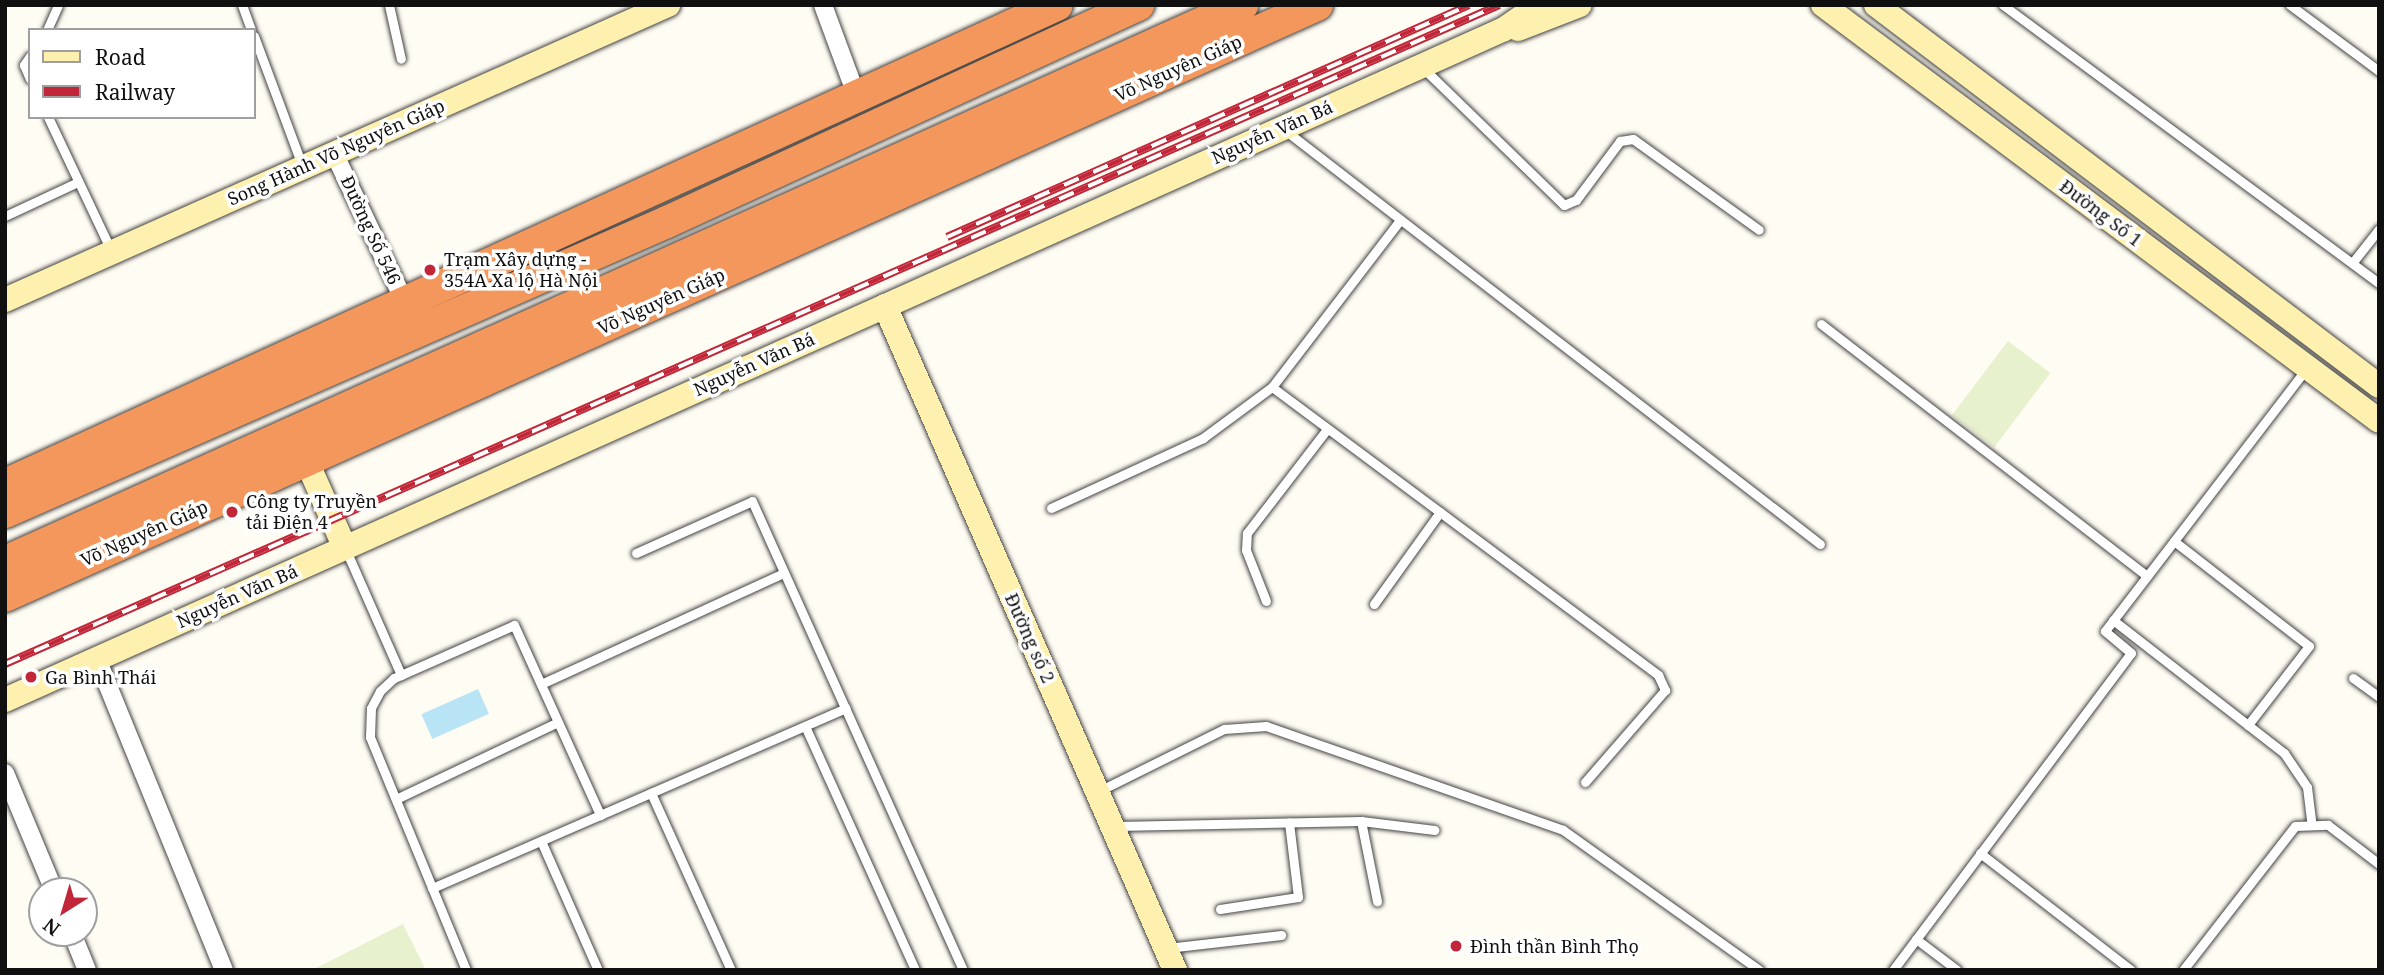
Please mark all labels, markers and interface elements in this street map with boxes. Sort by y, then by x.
legend [28,28,256,119]
street label: Võ Nguyên Giáp [1111,30,1245,106]
text: Road [95,43,146,71]
text: Railway [95,78,175,106]
street label: Song Hành Võ Nguyên Giáp [224,94,448,210]
street label: Nguyễn Văn Bá [1208,96,1336,168]
street label: Đường Số 546 [336,172,406,288]
street label: Đường Số 1 [2056,175,2146,251]
place label: Trạm Xây dựng - 354A Xa lộ Hà Nội [444,249,598,292]
marker: Trạm Xây dựng - 354A Xa lộ Hà Nội [422,262,438,278]
street label: Võ Nguyên Giáp [594,263,728,339]
street label: Nguyễn Văn Bá [690,328,818,400]
place label: Công ty Truyền tải Điện 4 [246,491,377,534]
street label: Võ Nguyên Giáp [77,495,211,571]
marker: Công ty Truyền tải Điện 4 [224,504,240,520]
street label: Nguyễn Văn Bá [173,560,301,632]
street label: Đường số 2 [1001,590,1059,686]
place label: Ga Bình Thái [45,666,156,688]
marker: Ga Bình Thái [23,669,39,685]
north arrow [28,877,98,947]
text: N [38,912,65,942]
place label: Đình thần Bình Thọ [1470,935,1639,957]
marker: Đình thần Bình Thọ [1448,938,1464,954]

